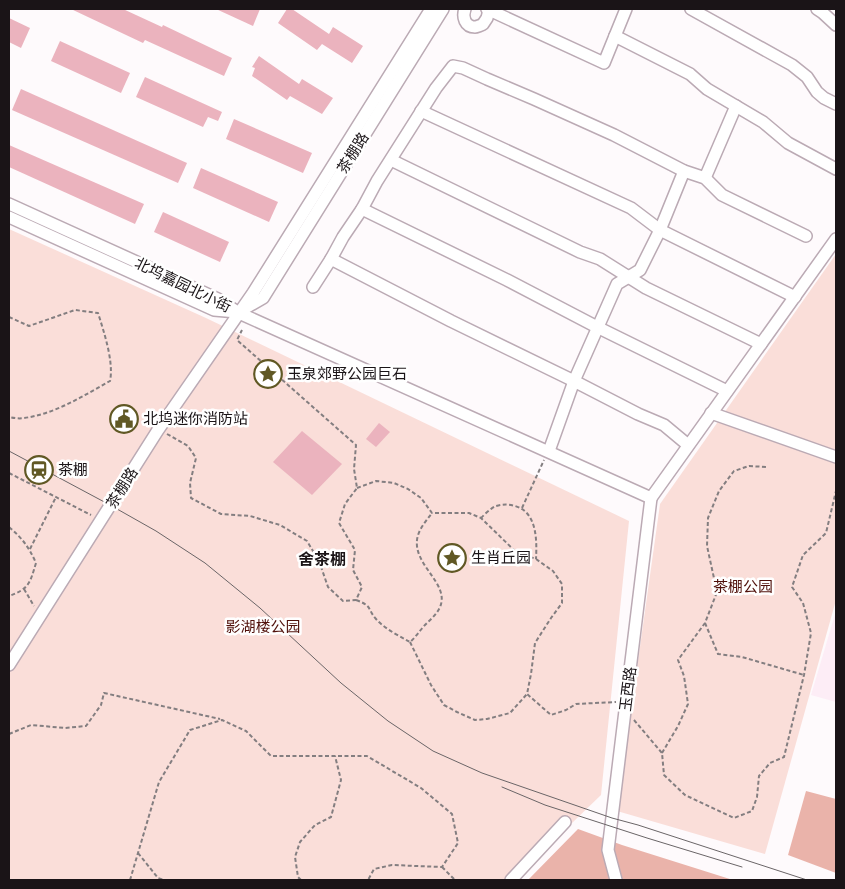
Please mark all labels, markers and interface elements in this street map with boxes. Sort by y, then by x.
street label: 茶棚路 [333,129,373,177]
street label: 北坞嘉园北小街 [132,253,235,316]
place icon: 玉泉郊野公园巨石 [253,359,283,389]
place label: 玉泉郊野公园巨石 [287,364,407,383]
public building icon: 北坞迷你消防站 [109,404,139,434]
place label: 北坞迷你消防站 [143,409,248,428]
station icon: 茶棚 [24,455,54,485]
place label: 茶棚 [58,460,88,479]
street label: 茶棚路 [102,464,142,512]
place icon: 生肖丘园 [437,543,467,573]
place label: 生肖丘园 [471,548,531,567]
district label: 舍茶棚 [298,549,346,569]
park label: 茶棚公园 [713,577,773,596]
park label: 影湖楼公园 [225,617,301,636]
street label: 玉西路 [615,665,640,712]

